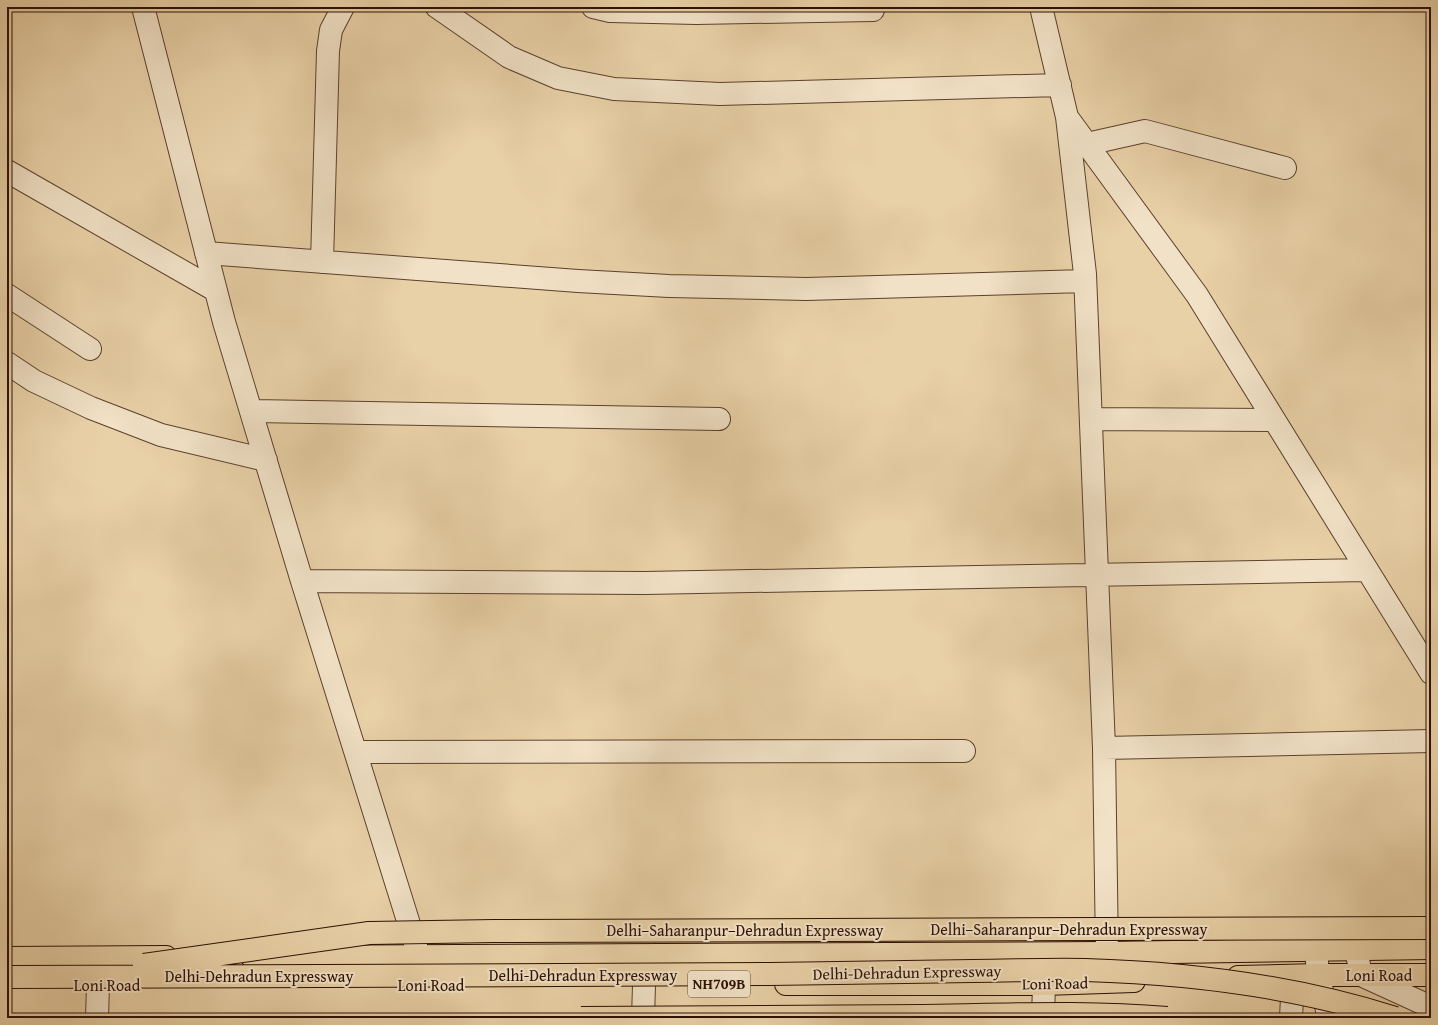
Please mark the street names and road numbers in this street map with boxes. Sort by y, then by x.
street label: Delhi–Saharanpur–Dehradun Expressway [930,917,1208,941]
street label: Delhi–Saharanpur–Dehradun Expressway [606,918,884,942]
street label: Delhi-Dehradun Expressway [812,958,1002,986]
street label: Delhi-Dehradun Expressway [489,963,677,987]
street label: Loni Road [1346,963,1413,987]
street label: Delhi-Dehradun Expressway [165,964,353,988]
street label: Loni Road [1022,970,1089,996]
road number: NH709B [688,971,750,997]
street label: Loni Road [74,973,141,997]
street label: Loni Road [398,973,465,997]

